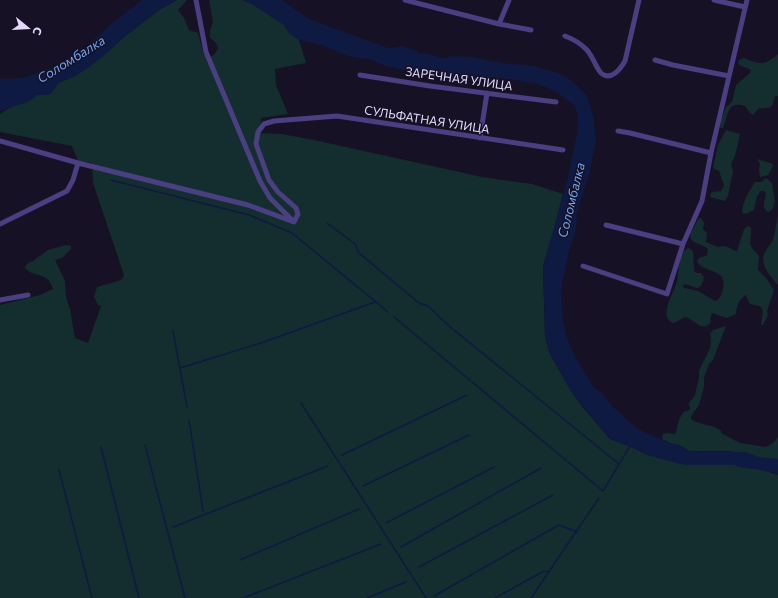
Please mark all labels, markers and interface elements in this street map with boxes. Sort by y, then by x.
north arrow [8,8,48,48]
water label: Соломбалка [34,32,108,86]
street label: ЗАРЕЧНАЯ УЛИЦА [405,64,514,92]
street label: СУЛЬФАТНАЯ УЛИЦА [364,102,491,136]
water label: Соломбалка [554,161,588,239]

